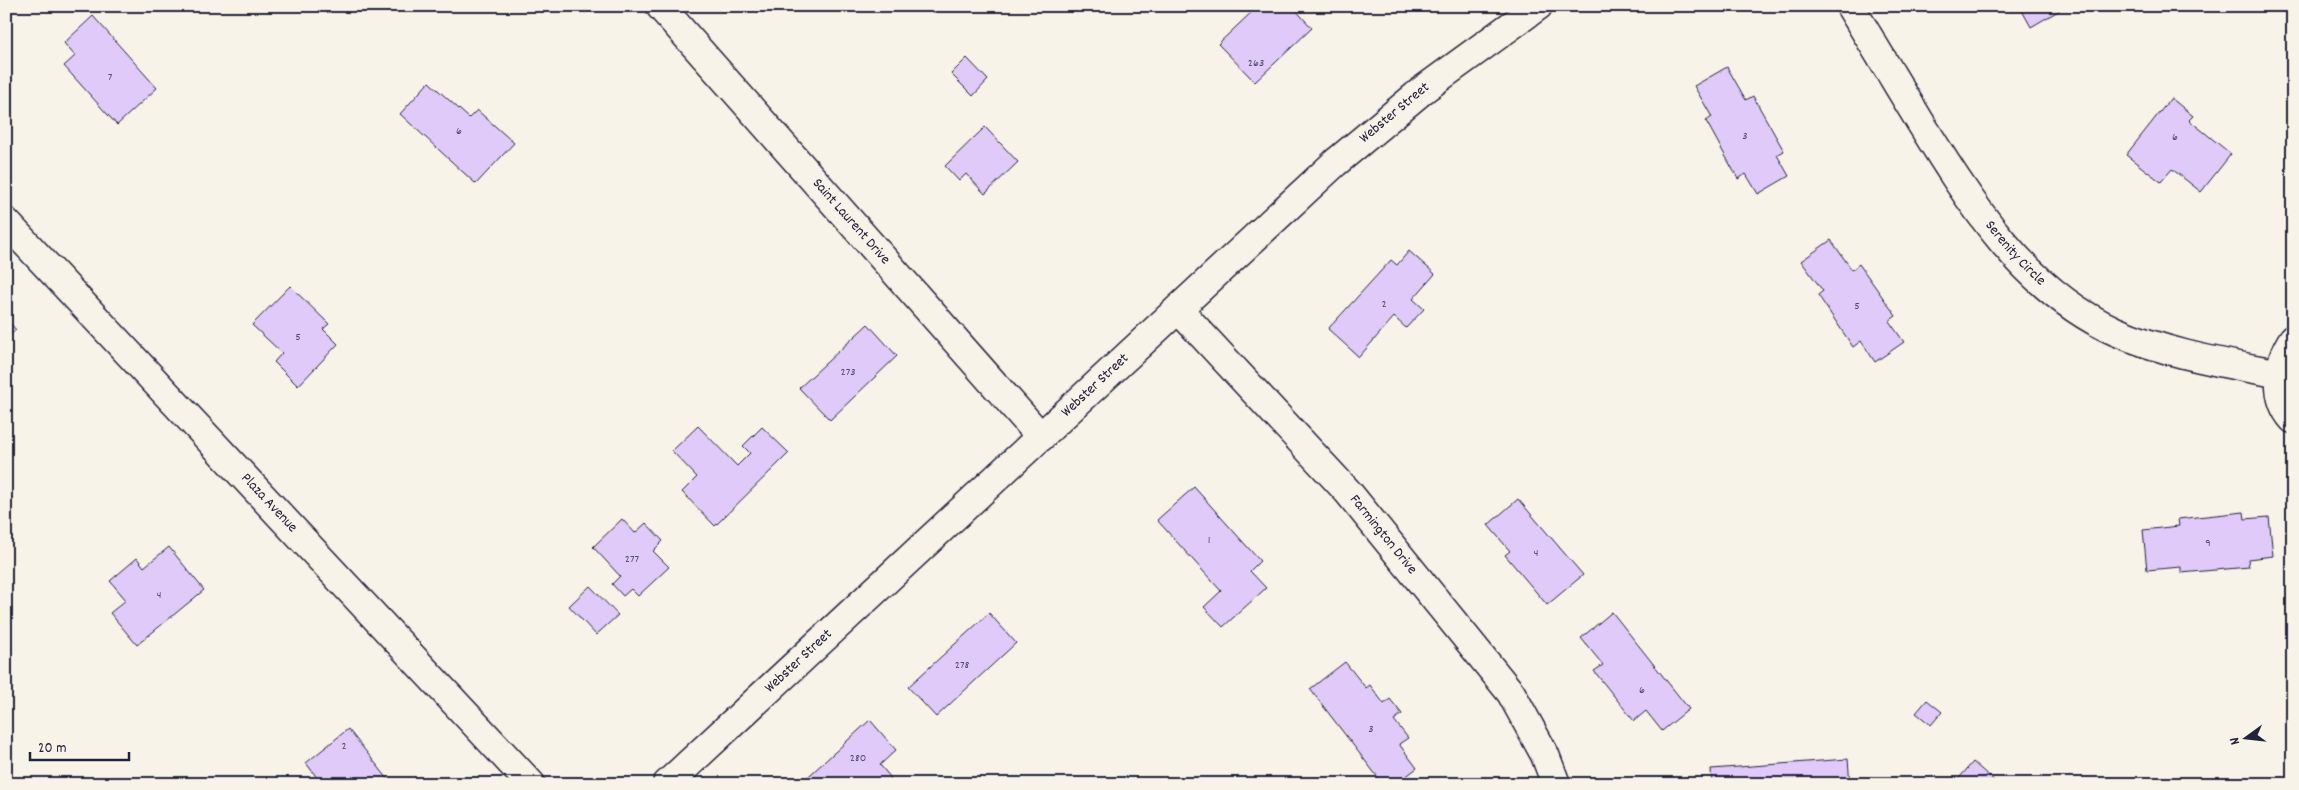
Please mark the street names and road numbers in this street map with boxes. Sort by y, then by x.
street label: Webster Street [1355,77,1435,149]
street label: Saint Laurent Drive [806,174,895,270]
street label: Serenity Circle [1979,216,2051,292]
street label: Webster Street [1057,348,1135,423]
street label: Plaza Avenue [235,469,303,538]
street label: Farmington Drive [1344,490,1422,580]
street label: Webster Street [760,624,838,699]

